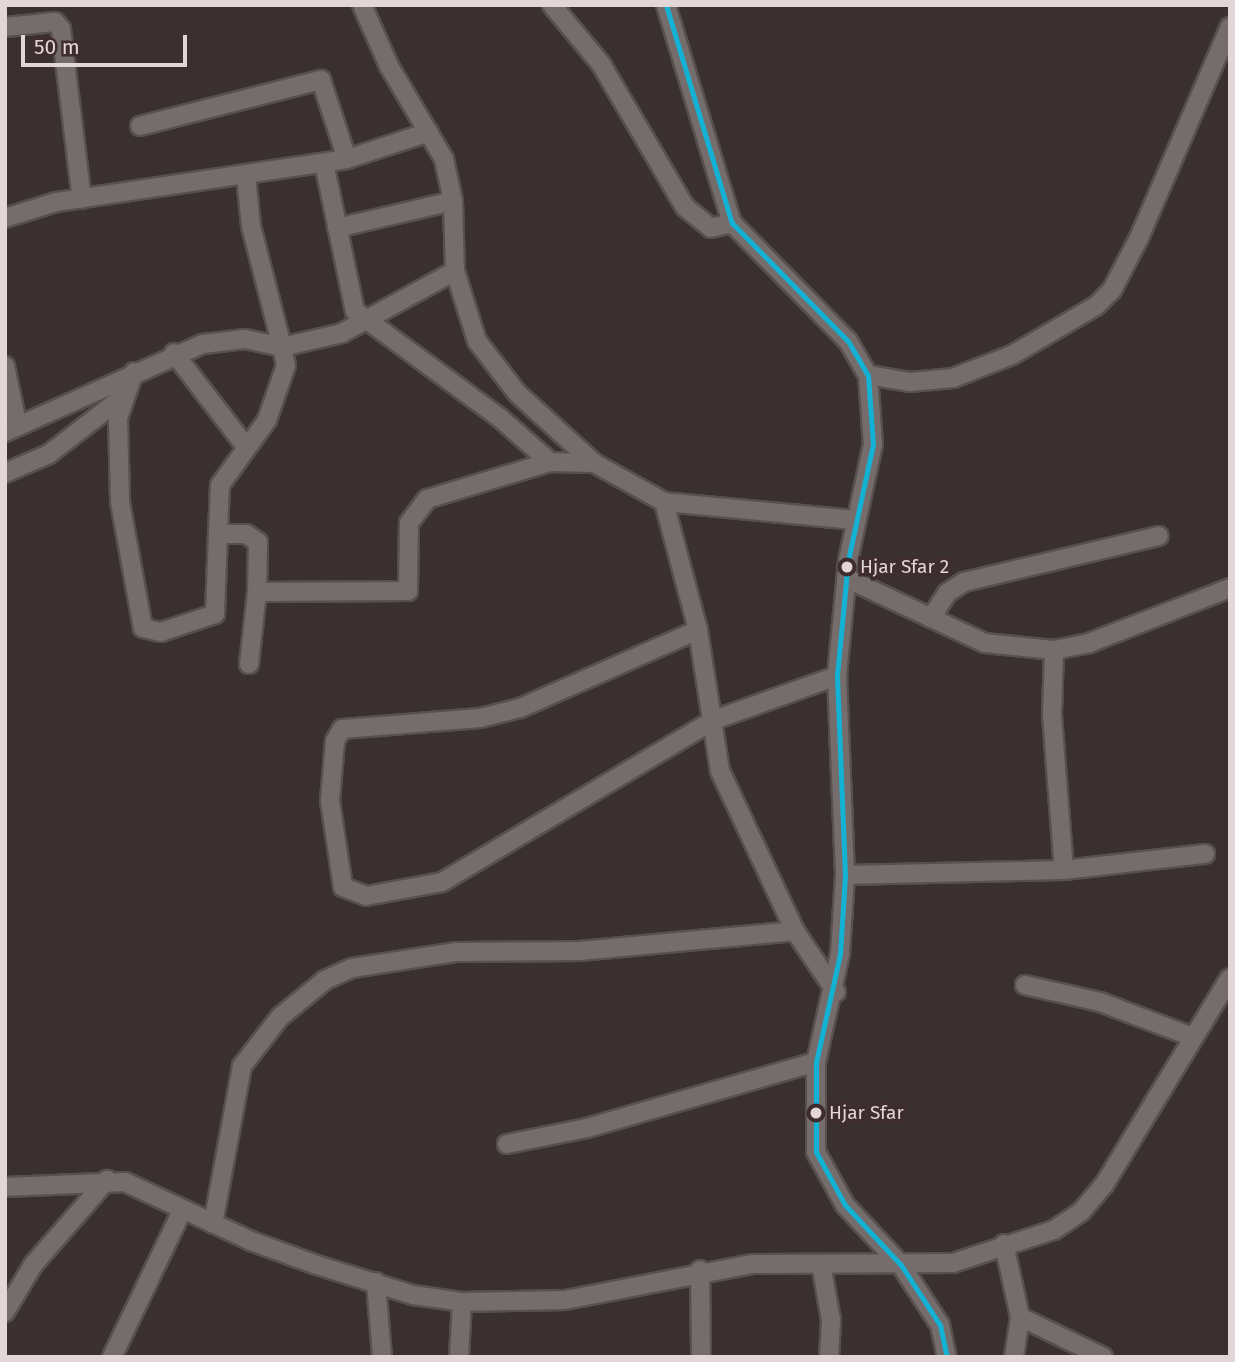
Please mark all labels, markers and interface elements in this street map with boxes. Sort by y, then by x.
scale bar [24,21,191,65]
text: 50 m [34,34,80,60]
place label: Hjar Sfar 2 [860,556,949,578]
marker: Hjar Sfar 2 [840,560,854,574]
place label: Hjar Sfar [829,1102,904,1124]
marker: Hjar Sfar [809,1106,823,1120]

